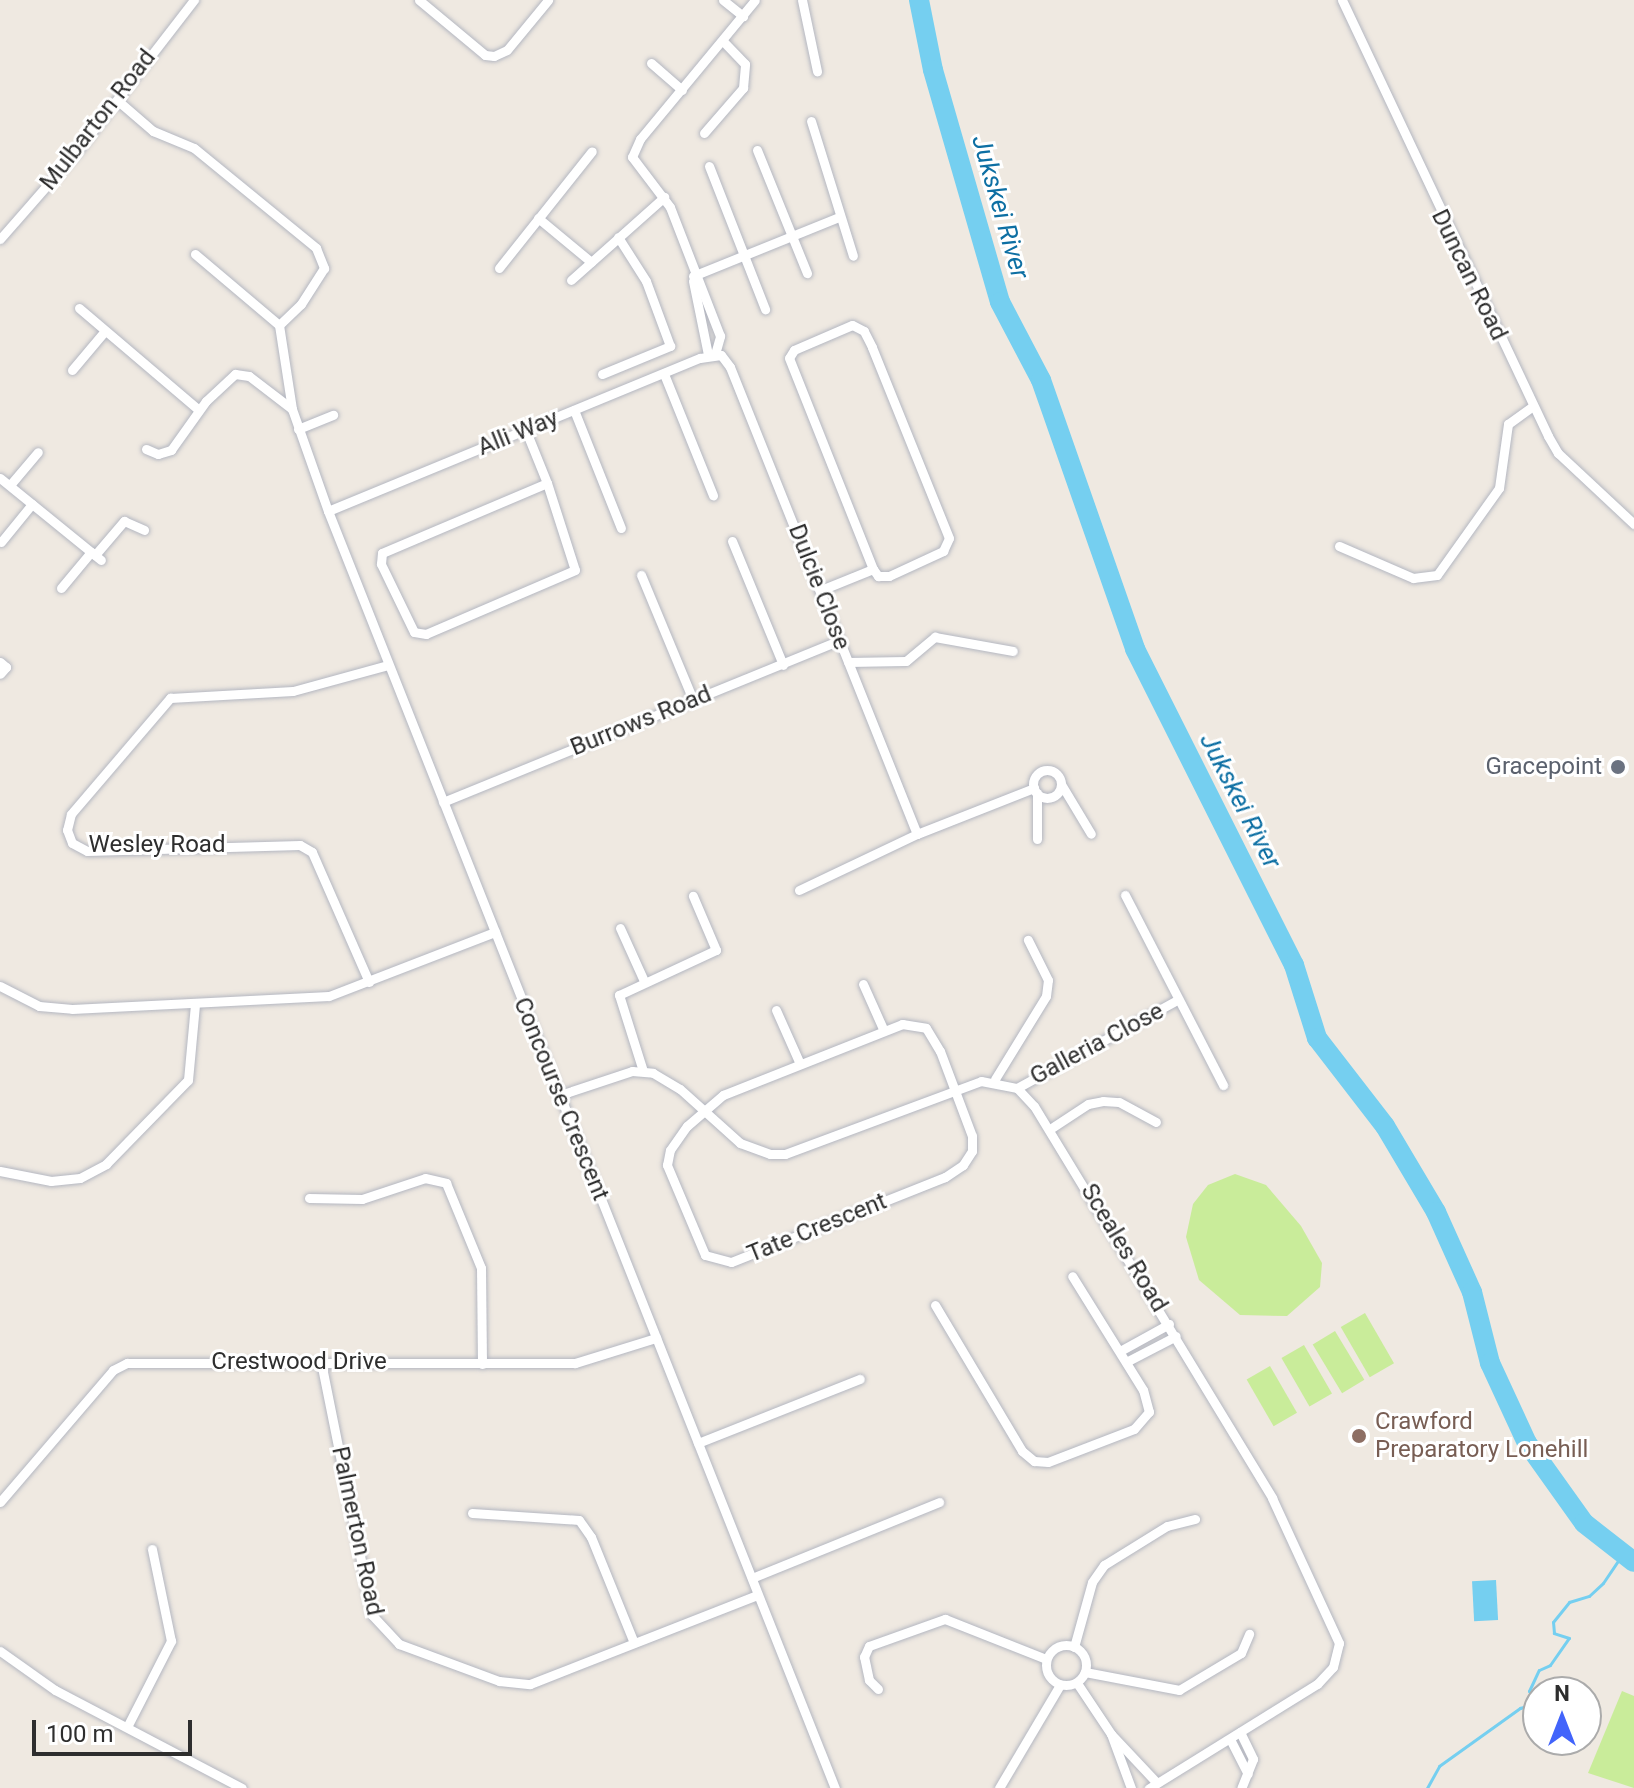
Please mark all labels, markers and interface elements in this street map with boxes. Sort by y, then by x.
street label: Mulbarton Road [34,44,162,196]
water label: Jukskei River [965,132,1035,282]
street label: Duncan Road [1425,205,1513,345]
street label: Alli Way [474,404,562,462]
street label: Dulcie Close [782,520,856,654]
street label: Burrows Road [566,680,716,762]
water label: Jukskei River [1193,728,1287,874]
place label: Gracepoint [1486,753,1602,781]
marker: Gracepoint [1609,758,1627,776]
street label: Wesley Road [89,831,225,859]
street label: Concourse Crescent [507,993,615,1205]
street label: Galleria Close [1025,997,1169,1091]
street label: Sceales Road [1074,1179,1174,1317]
street label: Tate Crescent [743,1187,891,1269]
street label: Crestwood Drive [211,1348,387,1376]
place label: Crawford Preparatory Lonehill [1375,1408,1588,1464]
marker: Crawford Preparatory Lonehill [1350,1427,1368,1445]
street label: Palmerton Road [325,1444,389,1618]
north arrow [1522,1676,1602,1756]
text: N [1554,1681,1570,1706]
scale bar [36,1704,196,1754]
text: 100 m [46,1720,113,1748]

